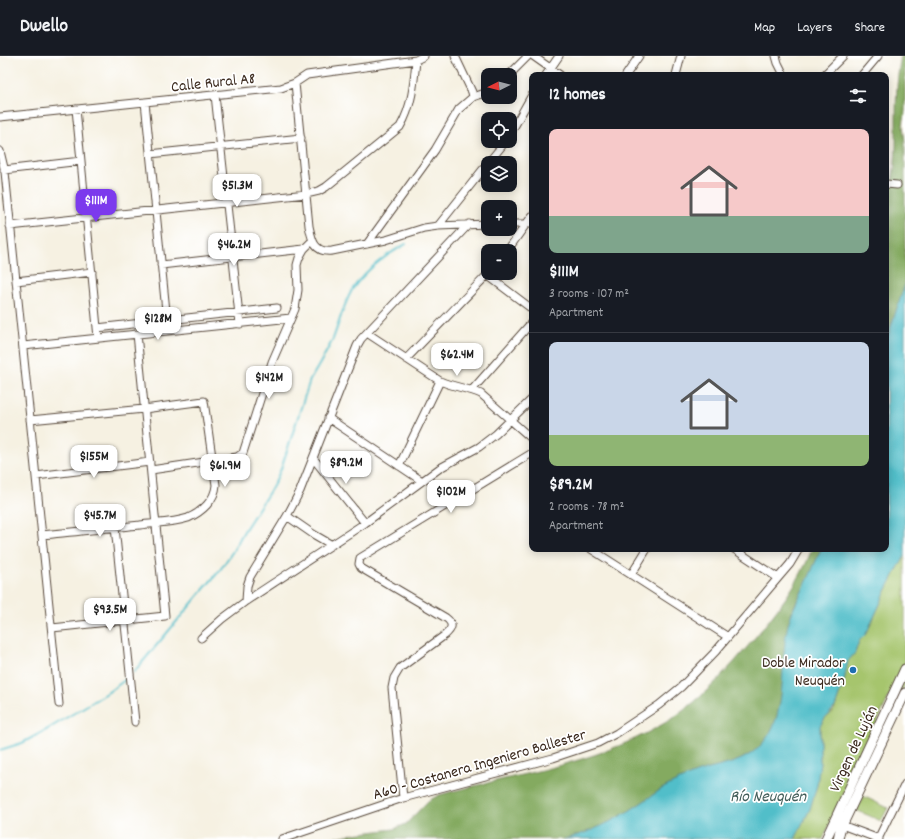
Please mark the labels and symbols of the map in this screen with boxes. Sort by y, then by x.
street label: Calle Rural A8 [170,68,256,99]
north arrow [481,68,517,104]
pin: $51.3M [204,174,270,208]
pin: $111M [68,189,124,223]
pin: $46.2M [201,233,267,267]
pin: $128M [130,307,186,341]
pin: $62.4M [424,343,490,377]
pin: $142M [241,366,297,400]
pin: $155M [66,445,122,479]
pin: $89.2M [313,451,379,485]
pin: $61.9M [192,454,258,488]
pin: $102M [423,480,479,514]
pin: $45.7M [67,504,133,538]
pin: $93.5M [77,598,143,632]
place label: Doble Mirador Neuquén [762,652,845,693]
marker: Doble Mirador Neuquén [848,665,858,675]
street label: Virgen de Luján [824,702,884,796]
street label: A60 - Costanera Ingeniero Ballester [370,724,589,807]
water label: Río Neuquén [730,786,807,810]

